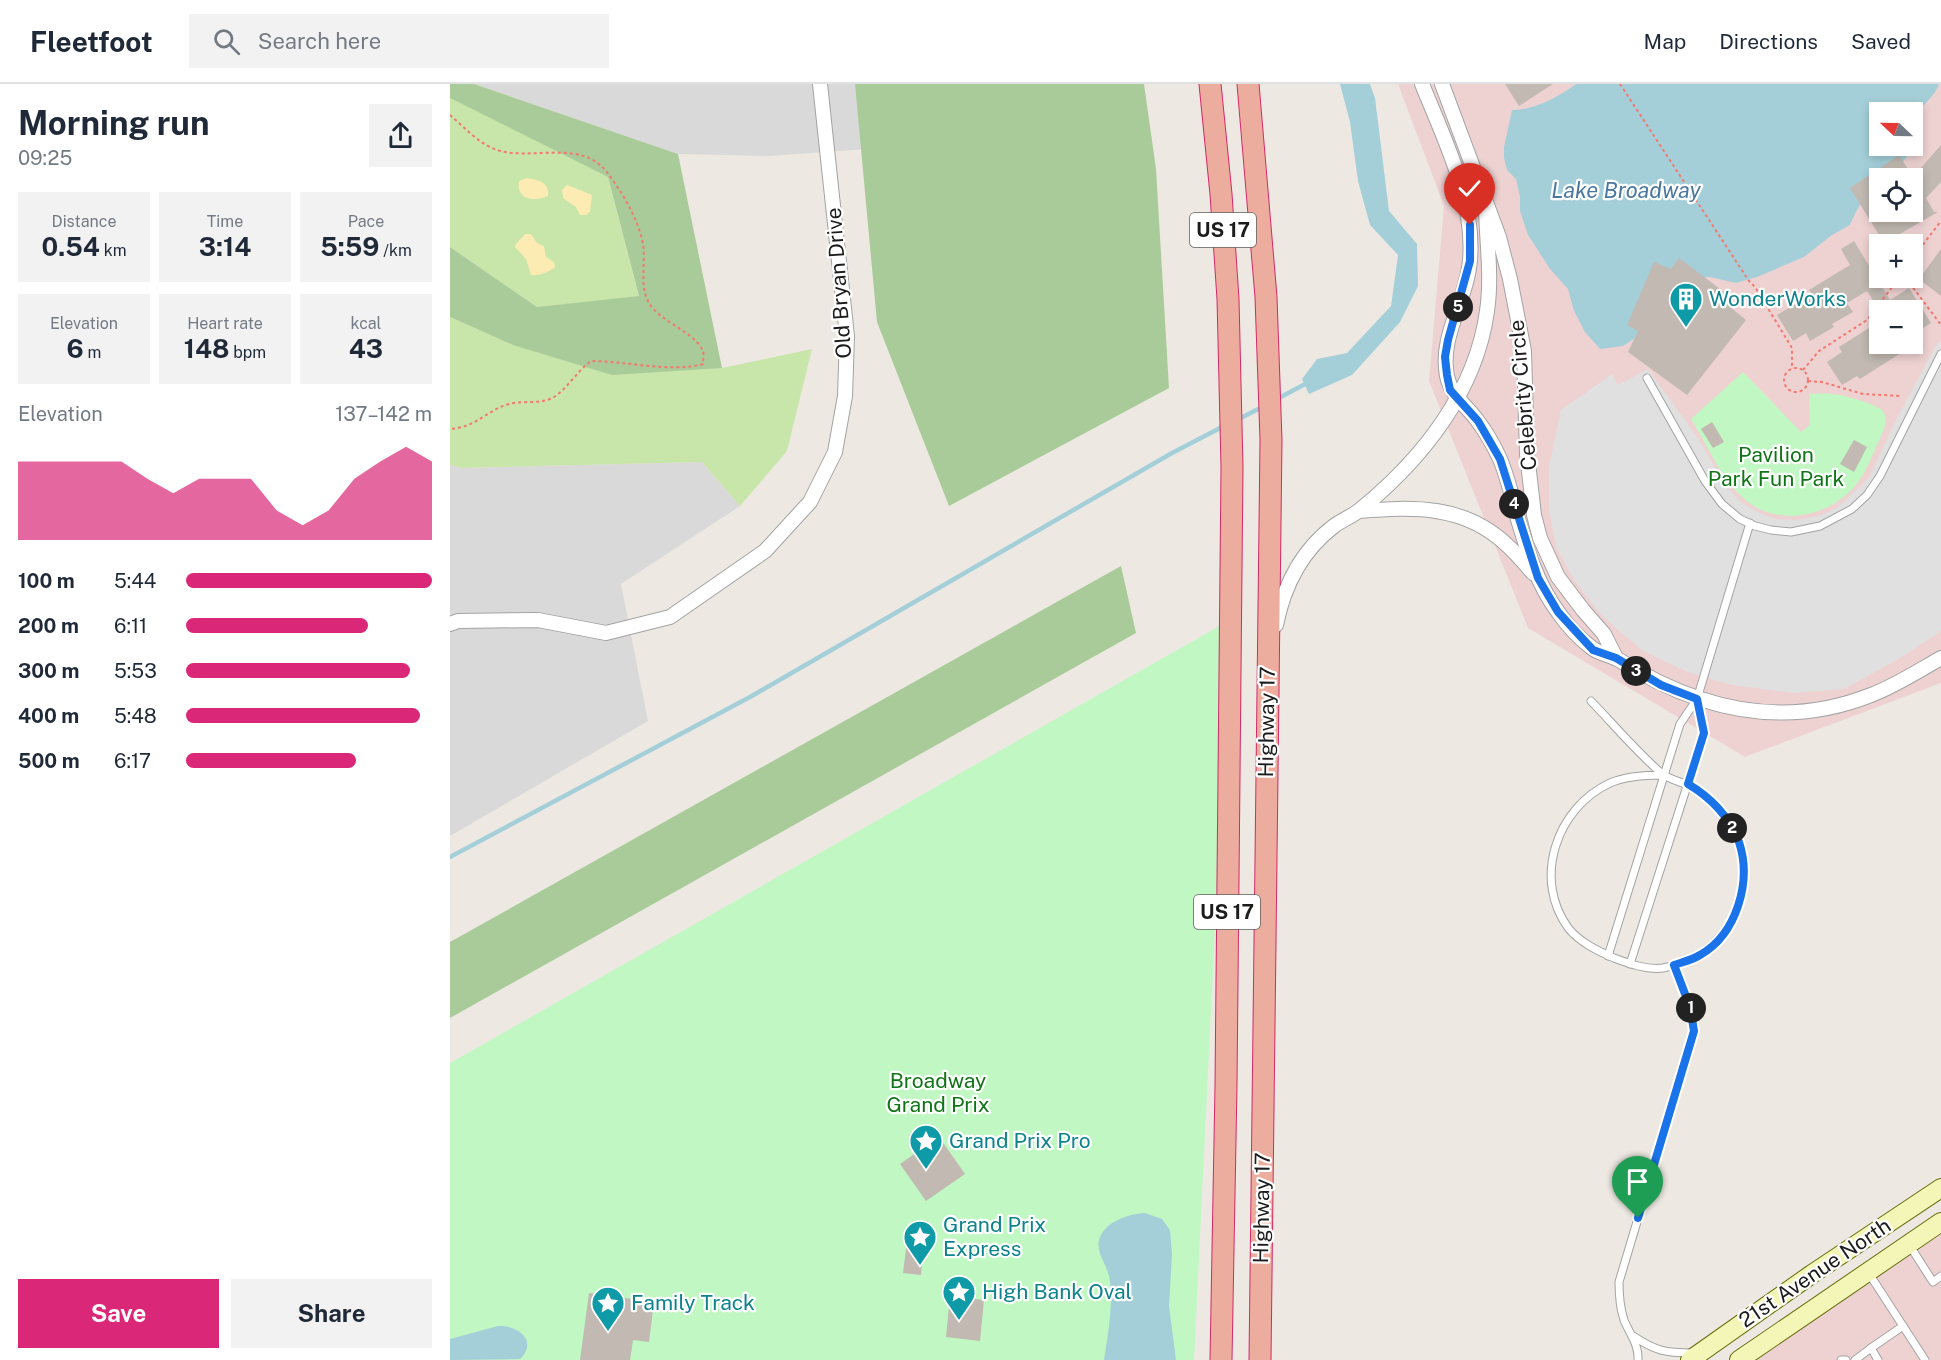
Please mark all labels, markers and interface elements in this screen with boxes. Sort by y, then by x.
search box [189,14,609,68]
text: Fleetfoot [30,25,153,58]
icon: search [210,25,243,58]
text: Search here [258,28,381,54]
text: Map [1644,29,1686,54]
text: Directions [1719,29,1818,54]
text: Saved [1851,29,1911,54]
north arrow [1869,102,1923,156]
map controls [1869,102,1923,354]
text: Morning run [18,104,210,142]
button: share [369,104,432,167]
text: 09:25 [18,146,72,170]
pin [1444,163,1495,225]
button: locate [1869,168,1923,222]
icon: check [1453,172,1486,205]
water label: Lake Broadway [1551,177,1701,203]
street label: Old Bryan Drive [821,207,856,359]
text: Distance [52,212,116,231]
text: Time [207,212,243,231]
text: Pace [348,212,384,231]
road number: US 17 [1190,213,1256,247]
text: 0.54 [41,231,100,262]
text: 3:14 [199,231,251,262]
text: 5:59 [320,231,379,262]
button: + [1869,234,1923,288]
text: km [100,241,127,260]
text: /km [379,241,412,260]
building icon: WonderWorks [1668,281,1704,328]
place label: WonderWorks [1709,286,1846,311]
pin: 5 [1443,292,1473,322]
text: 5 [1453,297,1463,316]
button: − [1869,300,1923,354]
text: Elevation [50,314,118,333]
text: Heart rate [187,314,263,333]
text: kcal [351,314,381,333]
street label: Celebrity Circle [1503,319,1542,471]
text: 6 [67,333,84,364]
text: 148 [184,333,229,364]
text: 43 [349,333,383,364]
text: m [84,343,101,362]
text: bpm [229,343,266,362]
text: Elevation [18,402,103,426]
text: 137–142 m [335,402,432,426]
park label: Pavilion Park Fun Park [1708,442,1844,491]
pin: 4 [1499,489,1529,519]
text: 4 [1509,494,1519,513]
text: 100 m [18,569,75,593]
text: 5:44 [114,569,156,593]
text: 200 m [18,614,79,638]
text: 6:11 [114,614,147,638]
pin: 3 [1621,656,1651,686]
text: 300 m [18,659,79,683]
text: 5:53 [114,659,157,683]
text: 3 [1631,661,1641,680]
street label: Highway 17 [1253,666,1280,778]
text: 400 m [18,704,79,728]
text: 5:48 [114,704,157,728]
text: 500 m [18,749,80,773]
text: 6:17 [114,749,151,773]
pin: 2 [1717,813,1747,843]
text: 2 [1727,818,1737,837]
road number: US 17 [1194,895,1260,929]
pin: 1 [1676,993,1706,1023]
text: 1 [1688,998,1694,1017]
park label: Broadway Grand Prix [886,1068,990,1117]
place icon: Grand Prix Pro [908,1123,944,1170]
place label: Grand Prix Pro [949,1128,1091,1153]
street label: Highway 17 [1248,1152,1275,1264]
pin [1612,1156,1663,1218]
icon: arrive [1621,1165,1654,1198]
place label: Grand Prix Express [943,1212,1046,1261]
street label: 21st Avenue North [1734,1213,1895,1333]
place icon: Grand Prix Express [902,1219,938,1266]
place icon: High Bank Oval [941,1274,977,1321]
button: Save [18,1279,219,1348]
button: Share [231,1279,432,1348]
place label: High Bank Oval [982,1279,1132,1304]
place icon: Family Track [590,1285,626,1332]
place label: Family Track [631,1290,755,1315]

